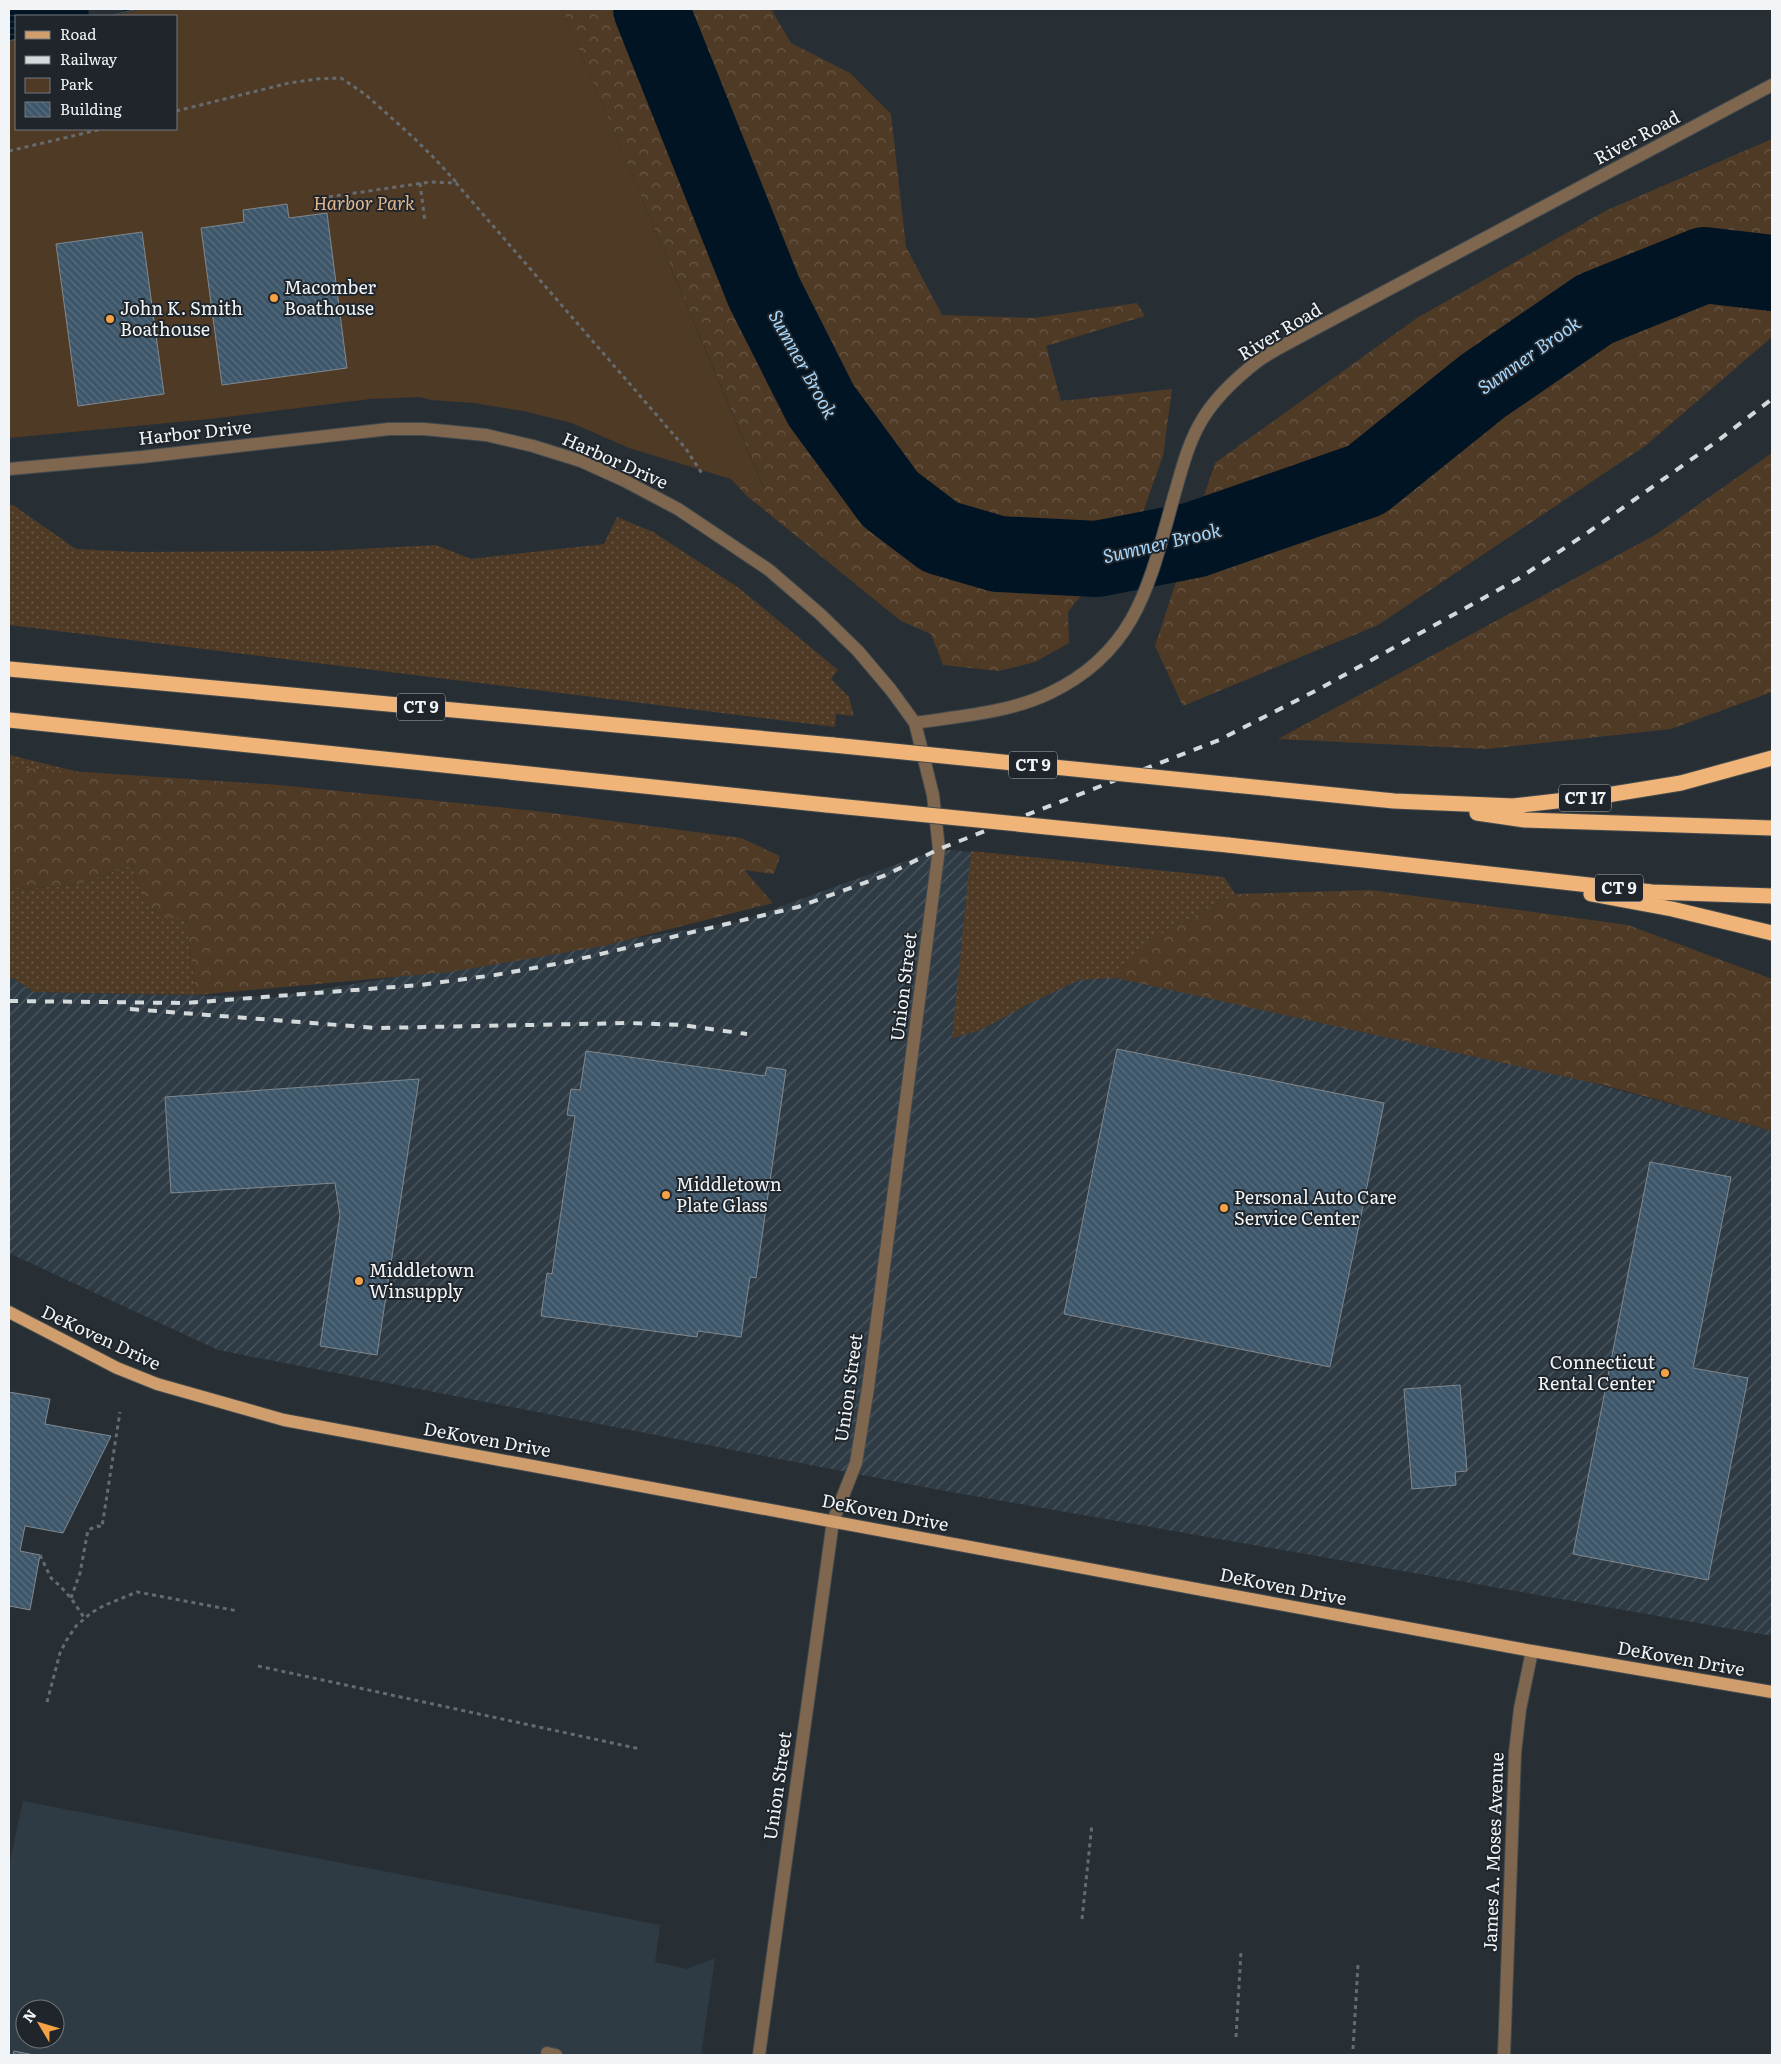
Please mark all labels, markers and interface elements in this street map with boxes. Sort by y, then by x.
legend [15,15,178,130]
text: Road [60,22,96,45]
text: Railway [60,47,118,70]
text: Park [60,72,94,95]
text: Building [60,97,122,120]
street label: River Road [1589,103,1684,171]
park label: Harbor Park [313,189,415,216]
place label: Macomber Boathouse [284,273,377,321]
marker: Macomber Boathouse [268,292,280,304]
place label: John K. Smith Boathouse [120,294,243,342]
street label: River Road [1232,295,1326,366]
water label: Sumner Brook [762,304,846,424]
water label: Sumner Brook [1471,308,1586,400]
marker: John K. Smith Boathouse [104,313,116,325]
street label: Harbor Drive [137,412,253,451]
street label: Harbor Drive [558,424,673,495]
water label: Sumner Brook [1100,515,1224,569]
road number: CT 9 [397,694,445,720]
road number: CT 9 [1009,752,1057,778]
road number: CT 17 [1559,784,1611,811]
road number: CT 9 [1595,874,1643,901]
street label: Union Street [882,930,923,1043]
place label: Middletown Plate Glass [676,1170,782,1218]
place label: Personal Auto Care Service Center [1234,1183,1397,1231]
marker: Middletown Plate Glass [660,1189,672,1201]
marker: Personal Auto Care Service Center [1218,1202,1230,1214]
place label: Middletown Winsupply [369,1256,475,1304]
marker: Middletown Winsupply [353,1275,365,1287]
street label: DeKoven Drive [38,1297,166,1376]
street label: Union Street [827,1331,869,1444]
place label: Connecticut Rental Center [1538,1348,1656,1396]
marker: Connecticut Rental Center [1659,1367,1671,1379]
street label: DeKoven Drive [422,1414,553,1463]
street label: DeKoven Drive [820,1486,951,1537]
street label: DeKoven Drive [1218,1560,1349,1611]
street label: DeKoven Drive [1616,1633,1747,1682]
street label: Union Street [756,1729,798,1842]
street label: James A. Moses Avenue [1476,1752,1509,1952]
north arrow [15,1999,65,2049]
text: N [17,2004,41,2026]

